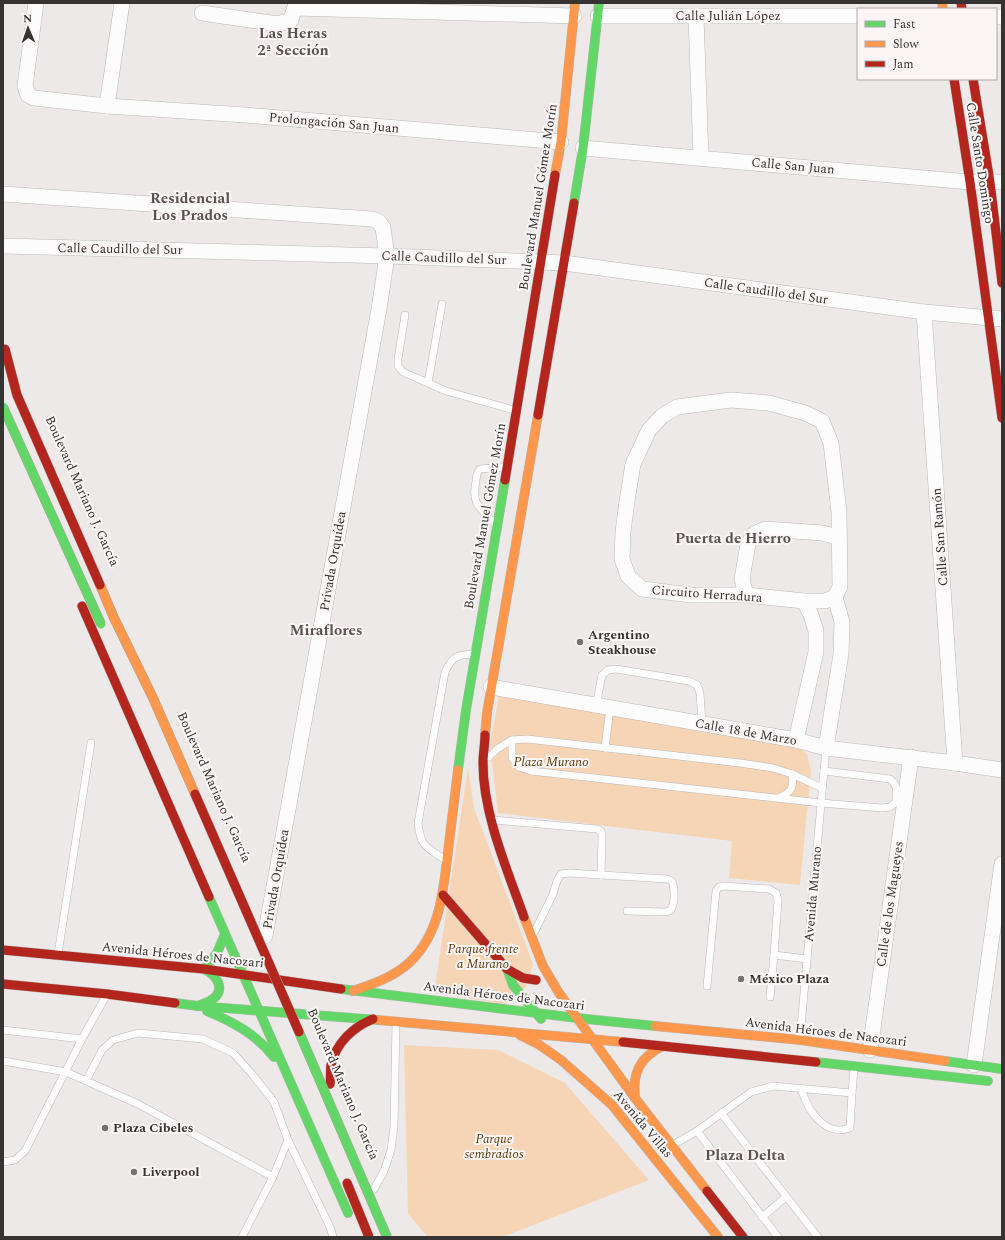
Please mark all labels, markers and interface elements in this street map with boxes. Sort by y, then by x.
street label: Calle Julián López [675,6,781,26]
north arrow [8,8,48,48]
legend [857,8,997,80]
text: N [23,10,32,27]
text: Fast [893,15,915,34]
district label: Las Heras 2ª Sección [257,22,329,62]
text: Slow [893,35,919,54]
text: Jam [893,55,914,74]
street label: Calle Santo Domingo [961,101,999,225]
street label: Boulevard Manuel Gómez Morín [513,102,563,292]
street label: Prolongación San Juan [268,107,400,139]
street label: Calle San Juan [751,152,836,180]
district label: Residencial Los Prados [150,187,230,227]
street label: Calle Caudillo del Sur [57,238,183,260]
street label: Calle Caudillo del Sur [381,246,507,270]
street label: Calle Caudillo del Sur [703,272,829,310]
street label: Boulevard Mariano J. García [40,413,125,570]
street label: Boulevard Manuel Gómez Morín [459,421,511,611]
street label: Calle San Ramón [927,487,953,587]
street label: Privada Orquídea [314,509,352,613]
district label: Puerta de Hierro [675,527,791,550]
street label: Circuito Herradura [651,580,764,608]
district label: Miraflores [289,619,363,642]
place label: Argentino Steakhouse [588,625,656,660]
marker: Argentino Steakhouse [575,637,585,647]
street label: Boulevard Mariano J. García [172,709,257,866]
street label: Calle 18 de Marzo [693,713,799,751]
park label: Plaza Murano [513,752,589,772]
street label: Privada Orquídea [257,827,295,931]
street label: Calle de los Magueyes [871,840,909,968]
street label: Avenida Murano [799,845,827,943]
street label: Avenida Héroes de Nacozari [101,937,265,973]
park label: Parque frente a Murano [447,939,519,974]
place label: México Plaza [749,969,830,989]
marker: México Plaza [736,974,746,984]
street label: Avenida Héroes de Nacozari [422,976,586,1016]
street label: Boulevard Mariano J. García [302,1005,384,1163]
street label: Avenida Héroes de Nacozari [744,1012,908,1052]
street label: Avenida Villas [608,1086,678,1162]
place label: Plaza Cibeles [113,1118,193,1138]
marker: Plaza Cibeles [100,1123,110,1133]
park label: Parque sembradios [464,1129,524,1164]
district label: Plaza Delta [705,1144,785,1167]
place label: Liverpool [142,1162,200,1182]
marker: Liverpool [129,1167,139,1177]

